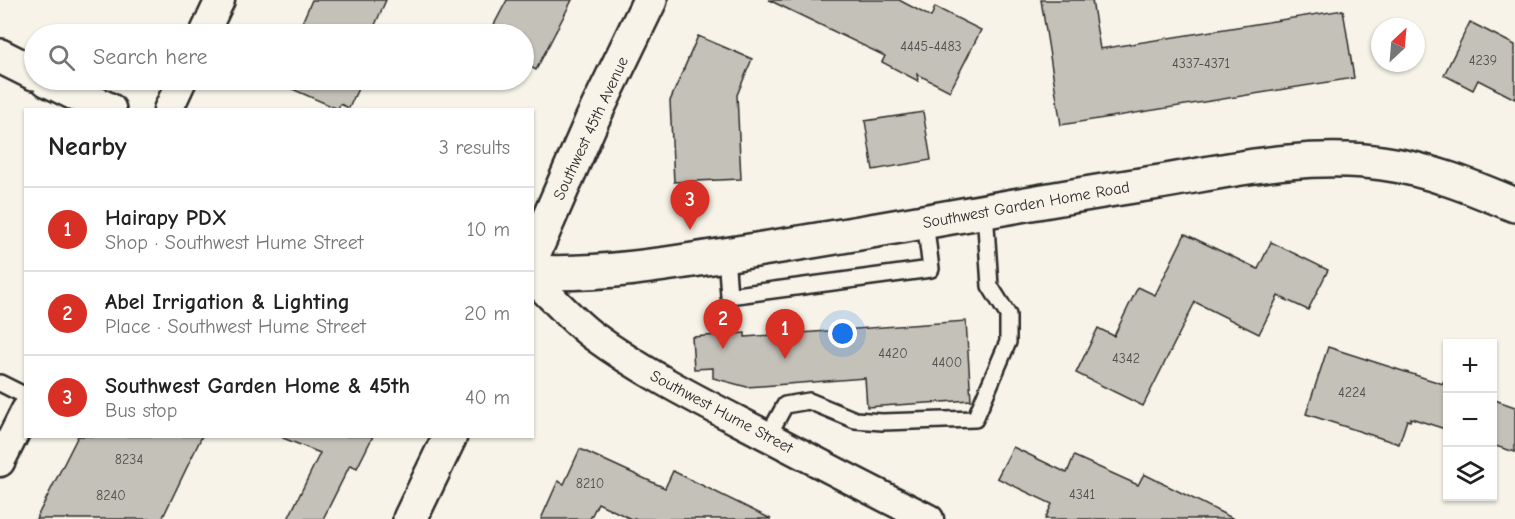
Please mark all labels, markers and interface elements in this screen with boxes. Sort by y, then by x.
north arrow [1371,18,1425,72]
search box [24,24,534,90]
house number: 4445-4483 [900,38,962,55]
icon: search [45,41,78,74]
text: Search here [93,44,208,70]
house number: 4239 [1469,52,1497,69]
street label: Southwest 45th Avenue [550,54,632,203]
house number: 4337-4371 [1172,55,1230,72]
text: Nearby [48,132,127,162]
text: 3 results [439,136,510,159]
street label: Southwest Garden Home Road [921,178,1131,232]
pin: 3 [670,180,710,230]
text: Hairapy PDX [105,205,227,231]
text: 1 [64,218,71,241]
text: 10 m [467,218,510,241]
text: Shop · Southwest Hume Street [105,231,363,254]
text: Abel Irrigation & Lighting [105,289,350,315]
pin: 2 [704,300,742,349]
text: 2 [63,302,72,325]
text: 20 m [464,302,510,325]
pin: 1 [766,310,804,359]
text: Place · Southwest Hume Street [105,315,366,338]
your location [828,319,857,348]
map controls [1443,339,1497,501]
button: + [1443,339,1497,393]
house number: 4420 [878,345,908,362]
house number: 4342 [1112,350,1140,367]
house number: 4400 [932,354,962,371]
street label: Southwest Hume Street [647,367,796,457]
text: Southwest Garden Home & 45th [105,373,410,399]
house number: 4224 [1338,384,1366,401]
text: 3 [63,386,72,409]
text: 40 m [465,386,510,409]
button: − [1443,393,1497,447]
text: Bus stop [105,399,177,422]
button: layers [1443,447,1497,501]
house number: 8234 [115,451,143,468]
house number: 8210 [576,475,604,492]
house number: 4341 [1069,486,1095,503]
house number: 8240 [96,487,126,504]

